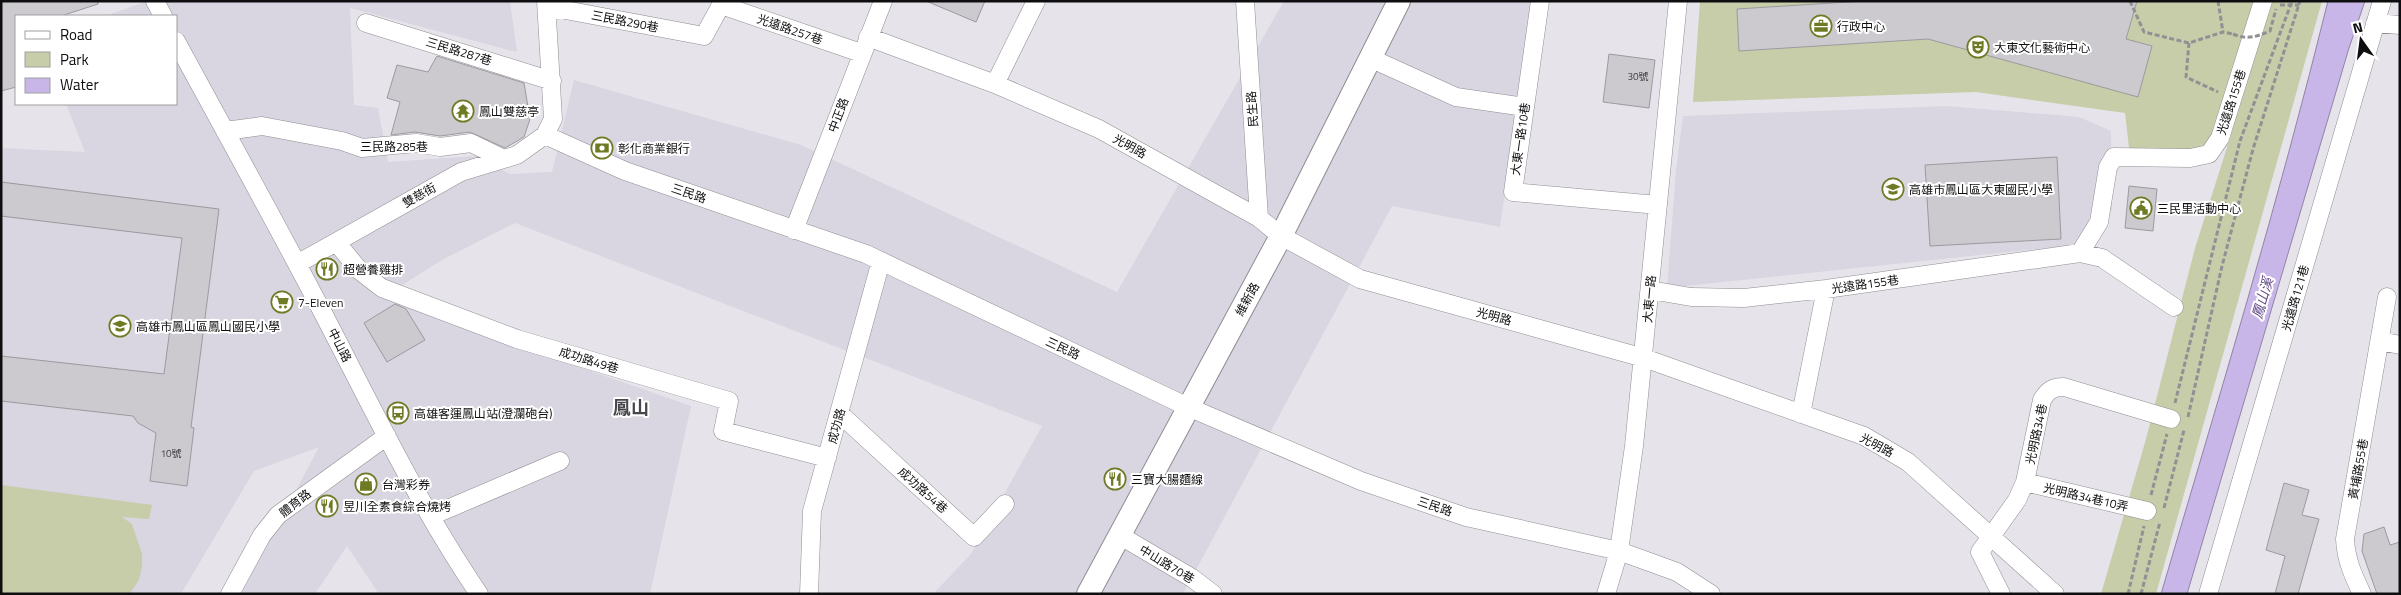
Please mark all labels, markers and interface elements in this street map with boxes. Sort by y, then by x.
street label: 三民路290巷 [590,5,660,37]
street label: 光遠路257巷 [755,9,825,49]
office icon: 行政中心 [1809,14,1833,38]
legend [15,15,178,105]
north arrow [2336,15,2386,65]
text: N [2350,16,2365,38]
place label: 行政中心 [1837,17,1885,36]
text: Road [60,23,92,46]
street label: 三民路287巷 [424,32,494,70]
theatre icon: 大東文化藝術中心 [1966,35,1990,59]
place label: 大東文化藝術中心 [1994,38,2090,57]
text: Park [60,48,89,71]
street label: 光遠路155巷 [2211,67,2251,137]
house number: 30號 [1627,69,1649,84]
text: Water [60,73,99,96]
street label: 民生路 [1241,90,1263,128]
street label: 中正路 [823,95,853,135]
temple icon: 鳳山雙慈亭 [451,99,475,123]
street label: 大東一路10巷 [1505,101,1535,177]
place label: 鳳山雙慈亭 [479,102,539,121]
street label: 光明路 [1110,129,1150,163]
bank icon: 彰化商業銀行 [590,136,614,160]
street label: 三民路285巷 [360,137,428,156]
place label: 彰化商業銀行 [618,139,690,158]
school or university icon: 高雄市鳳山區大東國民小學 [1881,177,1905,201]
street label: 雙慈街 [399,178,439,212]
street label: 三民路 [669,178,709,208]
place label: 高雄市鳳山區大東國民小學 [1909,180,2053,199]
public building icon: 三民里活動中心 [2129,196,2153,220]
place label: 三民里活動中心 [2157,199,2241,218]
restaurant icon: 超營養雞排 [315,257,339,281]
place label: 超營養雞排 [343,260,403,279]
street label: 光遠路121巷 [2276,263,2314,333]
street label: 光遠路155巷 [1830,270,1900,298]
water label: 鳳山溪 [2246,273,2278,321]
street label: 大東一路 [1637,274,1661,324]
street label: 維新路 [1230,279,1264,319]
supermarket icon: 7-Eleven [270,290,294,314]
place label: 7-Eleven [298,293,344,312]
street label: 光明路 [1474,302,1514,330]
school or university icon: 高雄市鳳山區鳳山國民小學 [108,314,132,338]
place label: 高雄市鳳山區鳳山國民小學 [136,317,280,336]
street label: 中山路 [323,325,357,365]
street label: 三民路 [1043,332,1083,364]
street label: 成功路49巷 [557,342,621,378]
district label: 鳳山 [613,394,649,421]
bus stop icon: 高雄客運鳳山站(澄瀾砲台) [386,401,410,425]
street label: 光明路34巷 [2020,402,2052,466]
place label: 高雄客運鳳山站(澄瀾砲台) [414,404,552,423]
street label: 成功路 [822,406,850,446]
street label: 光明路 [1857,428,1897,462]
street label: 黃埔路55巷 [2343,437,2373,501]
house number: 10號 [160,446,182,461]
street label: 成功路54巷 [894,462,952,518]
restaurant icon: 三寶大腸麵線 [1103,467,1127,491]
place label: 三寶大腸麵線 [1131,470,1203,489]
shop icon: 台灣彩券 [354,472,378,496]
place label: 台灣彩券 [382,475,430,494]
street label: 光明路34巷10弄 [2042,478,2130,516]
street label: 體育路 [275,484,315,522]
street label: 三民路 [1415,491,1455,521]
restaurant icon: 昱川全素食綜合燒烤 [315,494,339,518]
place label: 昱川全素食綜合燒烤 [343,497,451,516]
street label: 中山路70巷 [1136,540,1198,588]

